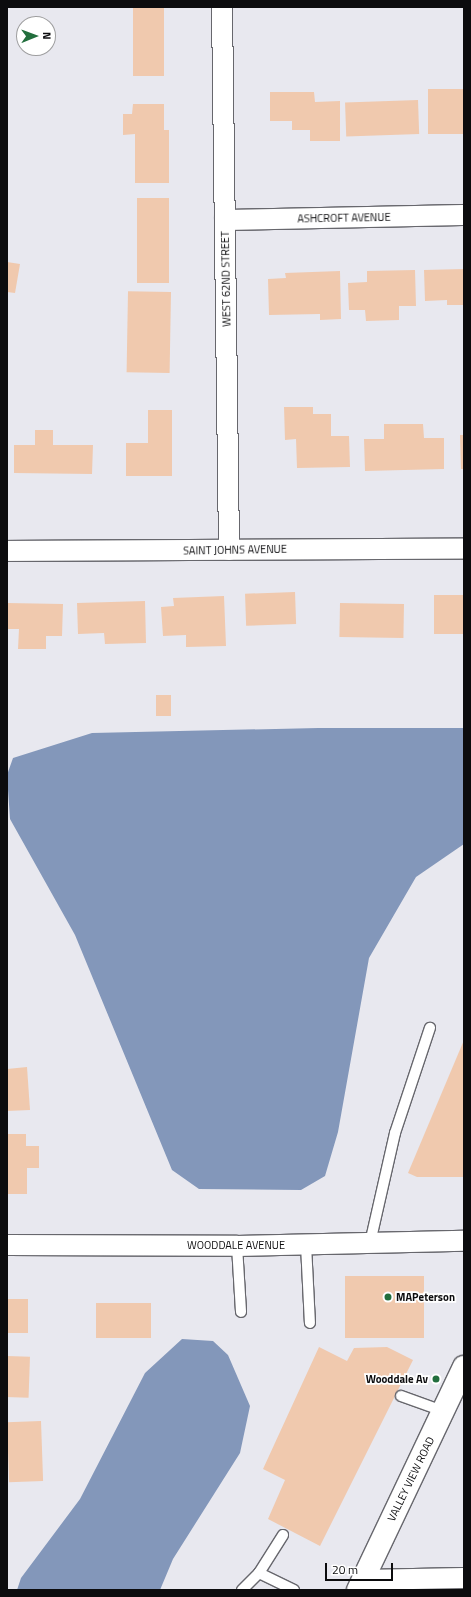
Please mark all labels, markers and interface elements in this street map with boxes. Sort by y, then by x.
north arrow [16,16,56,56]
text: N [39,32,55,40]
street label: ASHCROFT AVENUE [297,211,391,225]
street label: WEST 62ND STREET [219,231,233,327]
street label: SAINT JOHNS AVENUE [183,542,287,558]
street label: WOODDALE AVENUE [187,1238,285,1252]
place label: MAPeterson [396,1290,455,1304]
marker: MAPeterson [383,1292,393,1302]
place label: Wooddale Av [366,1372,428,1386]
marker: Wooddale Av [431,1374,441,1384]
street label: VALLEY VIEW ROAD [385,1435,437,1523]
scale bar [327,1555,395,1581]
text: 20 m [332,1560,358,1579]

